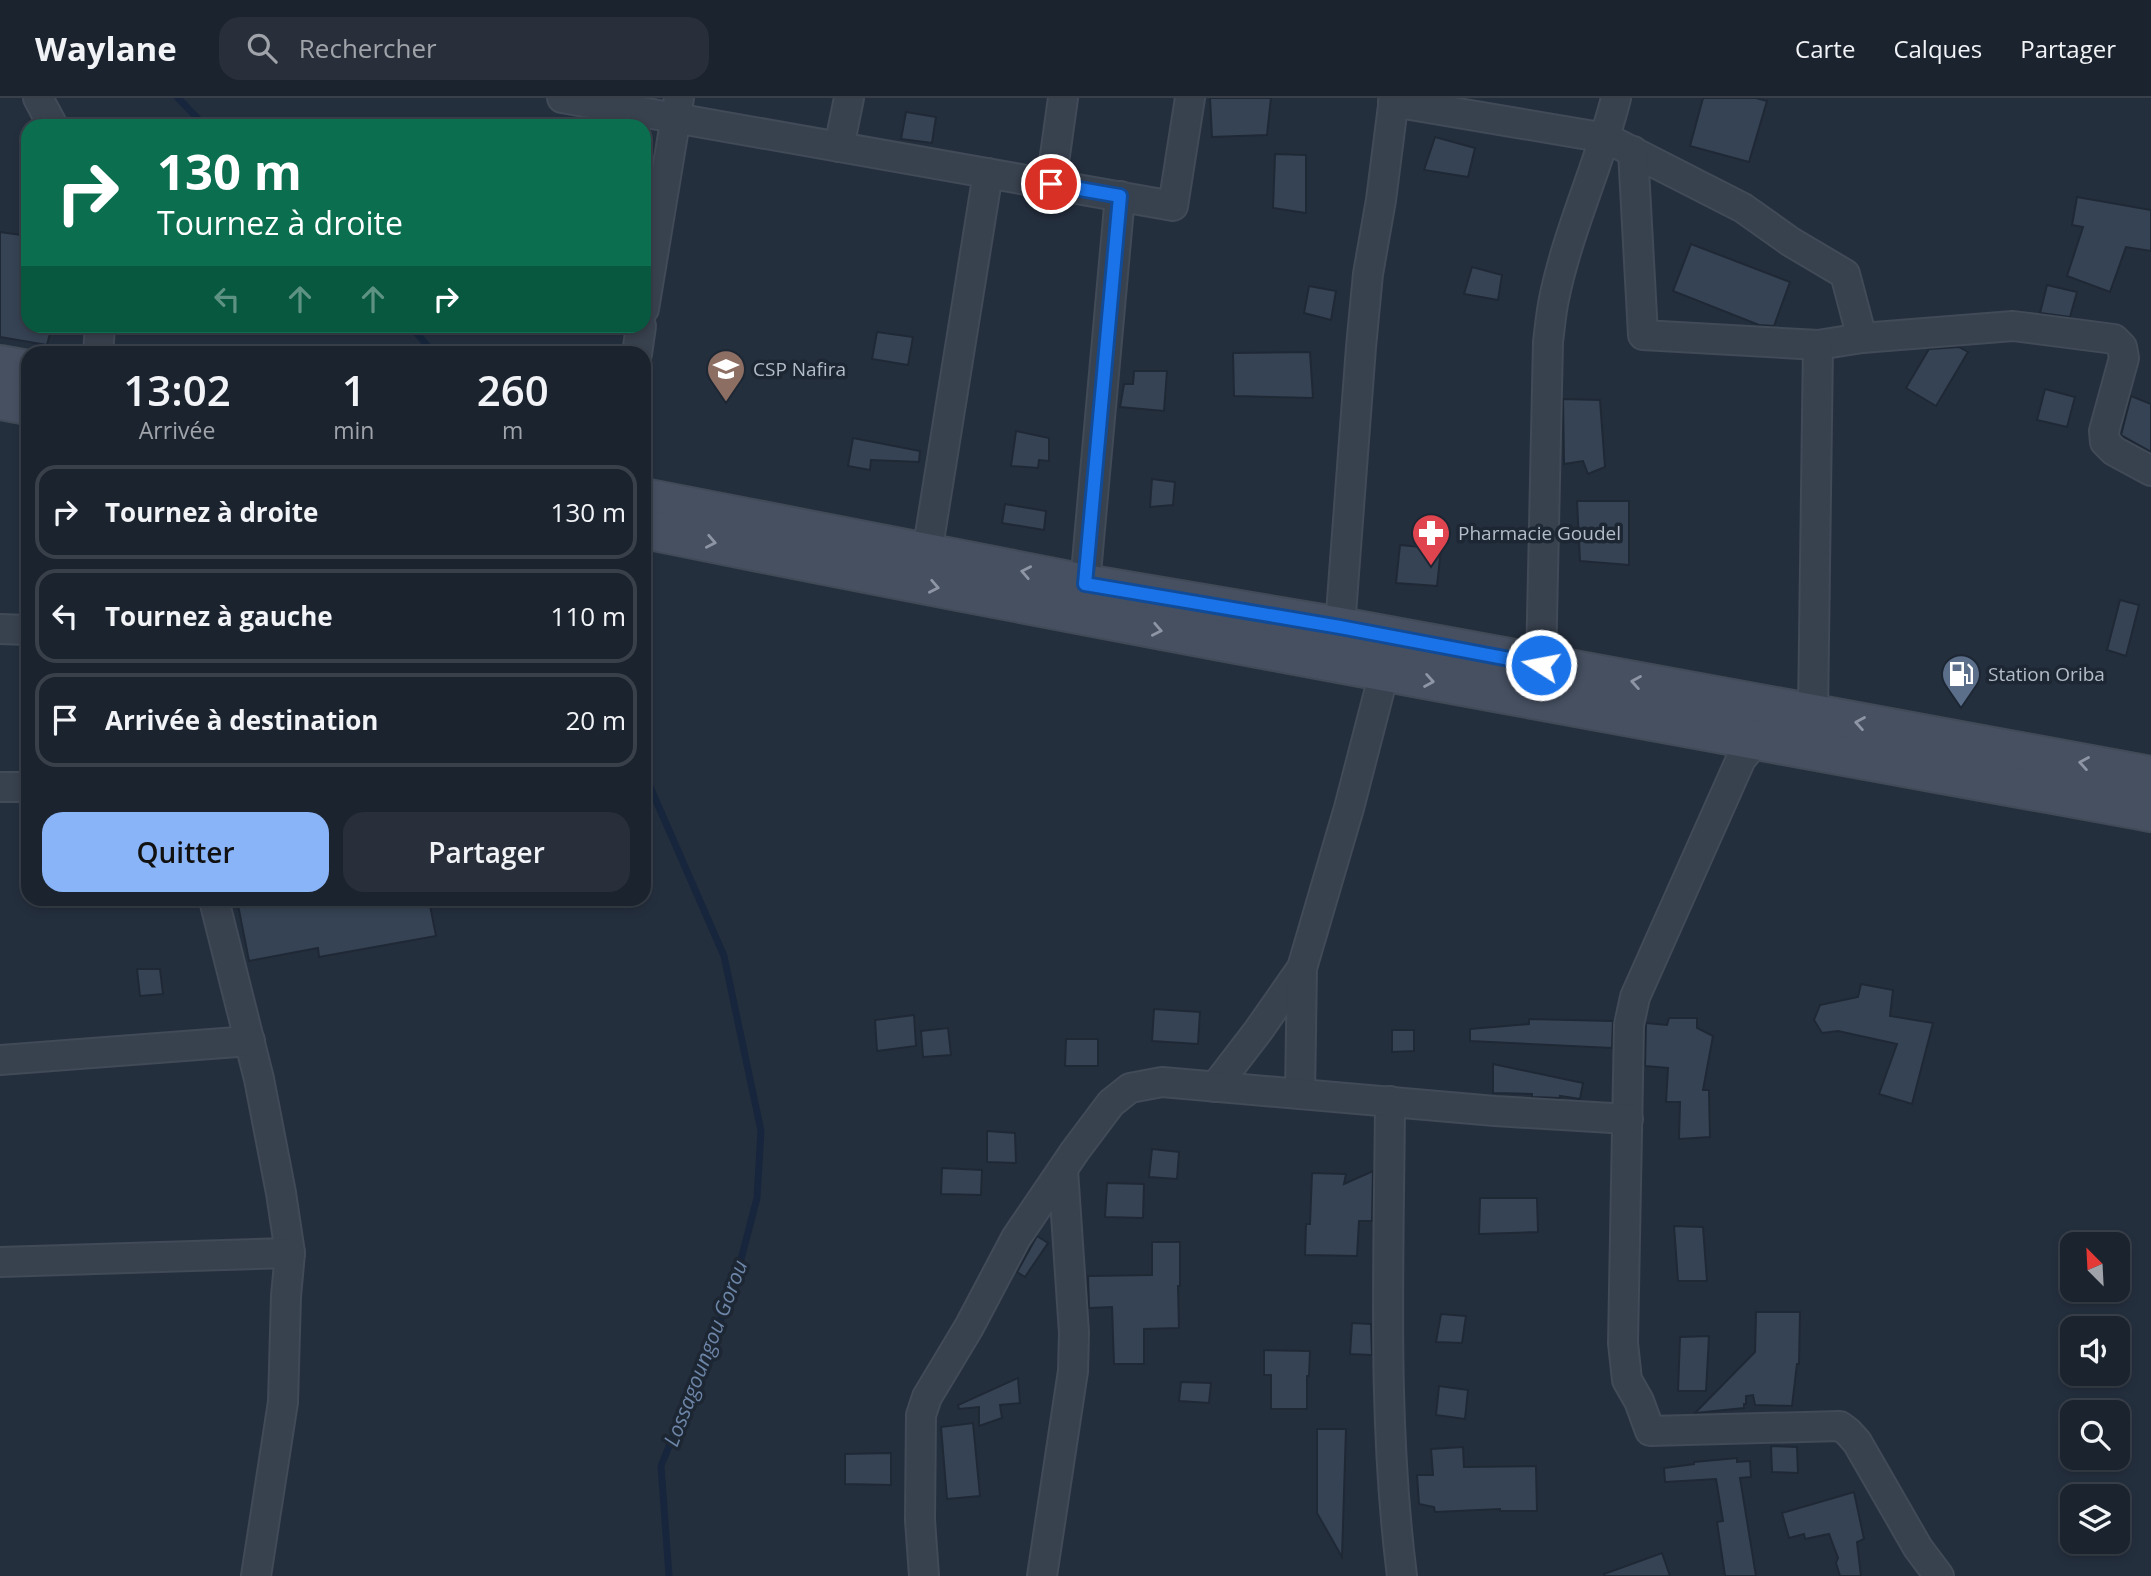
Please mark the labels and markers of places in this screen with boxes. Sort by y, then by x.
pin [1021,154,1081,214]
school or university icon: CSP Nafira [705,348,747,403]
place label: CSP Nafira [753,356,846,382]
pharmacy icon: Pharmacie Goudel [1410,512,1452,567]
place label: Pharmacie Goudel [1458,520,1621,546]
fuel station icon: Station Oriba [1940,653,1982,708]
place label: Station Oriba [1988,661,2105,687]

